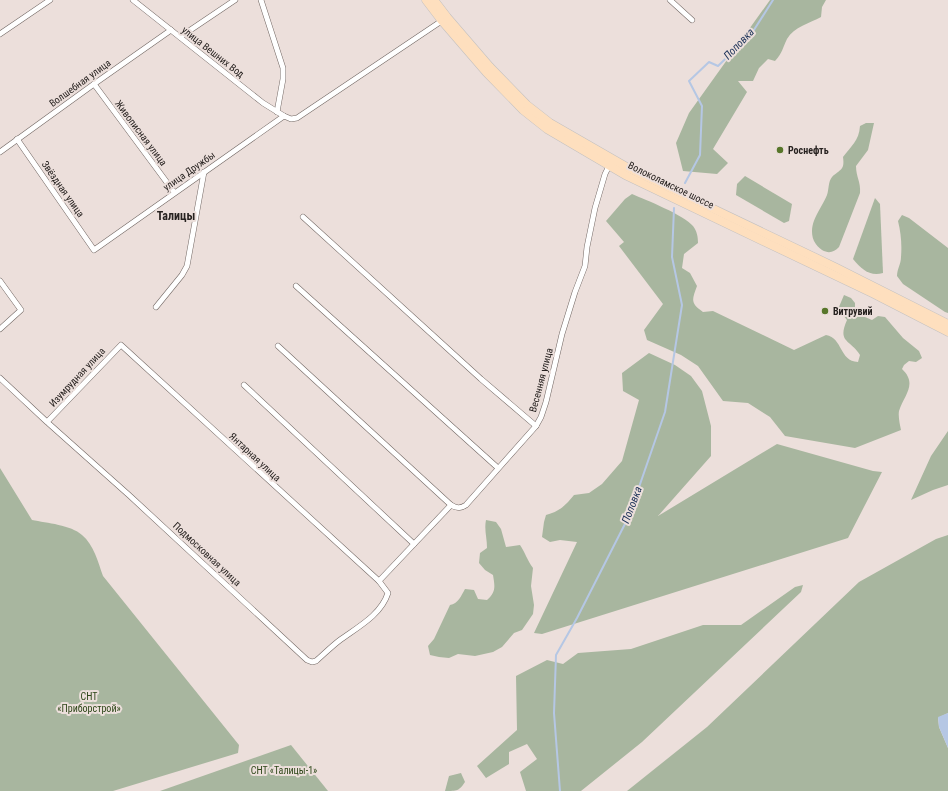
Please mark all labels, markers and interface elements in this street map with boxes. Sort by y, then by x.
street label: улица Вешних Вод [180,24,247,80]
water label: Поповка [721,26,757,62]
street label: Волшебная улица [47,57,113,109]
street label: Живописная улица [113,98,169,168]
marker: Роснефть [775,145,785,155]
place label: Роснефть [788,145,829,156]
street label: улица Дружбы [161,149,217,193]
street label: Звёздная улица [40,159,87,219]
street label: Волоколамское шоссе [626,159,716,211]
district label: Талицы [157,209,195,223]
marker: Витрувий [820,306,830,316]
place label: Витрувий [833,306,872,317]
street label: Изумрудная улица [47,345,107,409]
street label: Весенняя улица [527,347,555,413]
street label: Янтарная улица [227,431,283,484]
water label: Поповка [619,485,645,525]
street label: Подмосковная улица [171,520,243,588]
park label: СНТ «Приборстрой» [57,691,121,714]
park label: СНТ «Талицы-1» [251,765,317,776]

